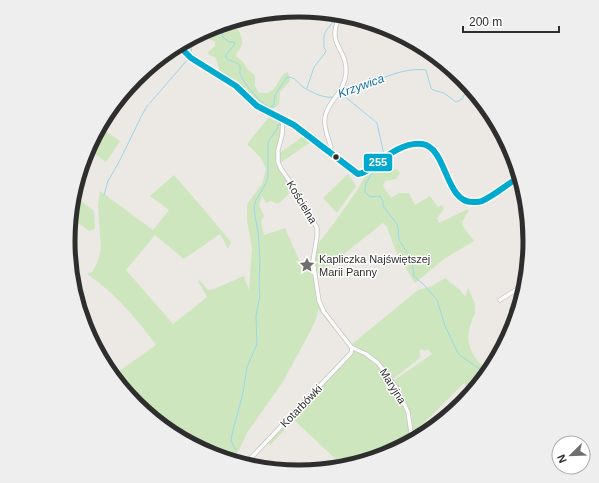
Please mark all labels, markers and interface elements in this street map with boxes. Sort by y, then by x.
scale bar [463,8,559,34]
text: 200 m [469,15,502,29]
water label: Krzywica [336,71,386,101]
unlabelled marker [331,152,341,162]
line badge: 255 [363,153,393,172]
text: 255 [369,156,387,168]
street label: Kościelna [285,178,320,226]
place label: Kapliczka Najświętszej Marii Panny [319,253,430,278]
place icon: Kapliczka Najświętszej Marii Panny [298,256,316,274]
street label: Maryjna [378,366,409,407]
street label: Kotarbówki [278,382,324,430]
north arrow [551,435,591,475]
text: N [555,453,569,465]

